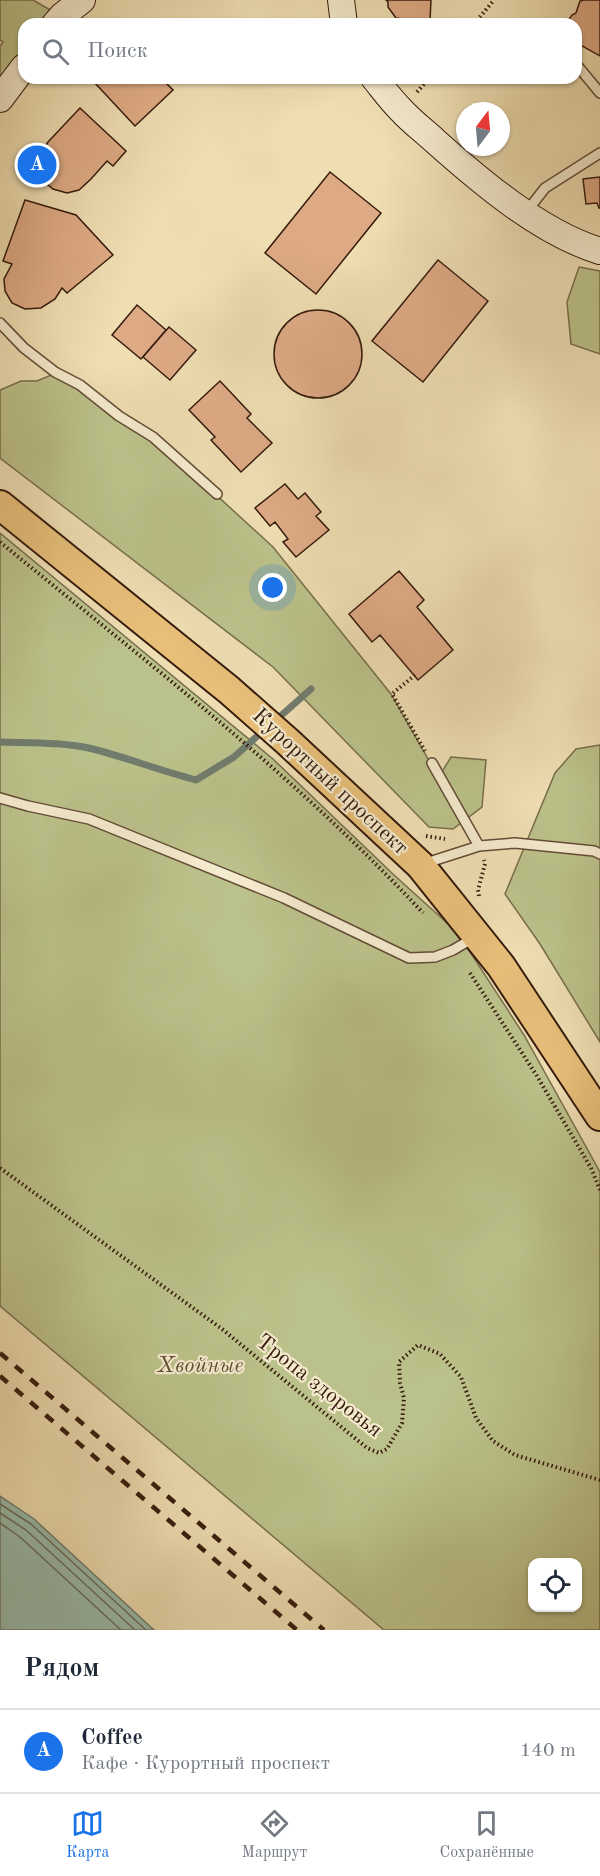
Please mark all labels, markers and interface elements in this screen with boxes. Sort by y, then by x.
search box [18,18,582,84]
icon: search [39,35,72,68]
text: Поиск [87,40,148,62]
north arrow [456,102,510,156]
pin: A [18,142,57,188]
your location [258,573,287,602]
street label: Курортный проспект [248,704,412,860]
street label: Тропа здоровья [252,1330,386,1442]
park label: Хвойные [156,1355,244,1377]
map controls [528,1558,582,1612]
button: locate [528,1558,582,1612]
text: Рядом [24,1656,99,1682]
text: Coffee [81,1727,143,1749]
text: A [36,1741,51,1761]
text: 140 m [520,1741,576,1761]
text: Кафе · Курортный проспект [81,1754,330,1774]
tab: Карта [66,1807,109,1863]
tab: Маршрут [242,1807,307,1863]
tab: Сохранённые [440,1807,534,1863]

